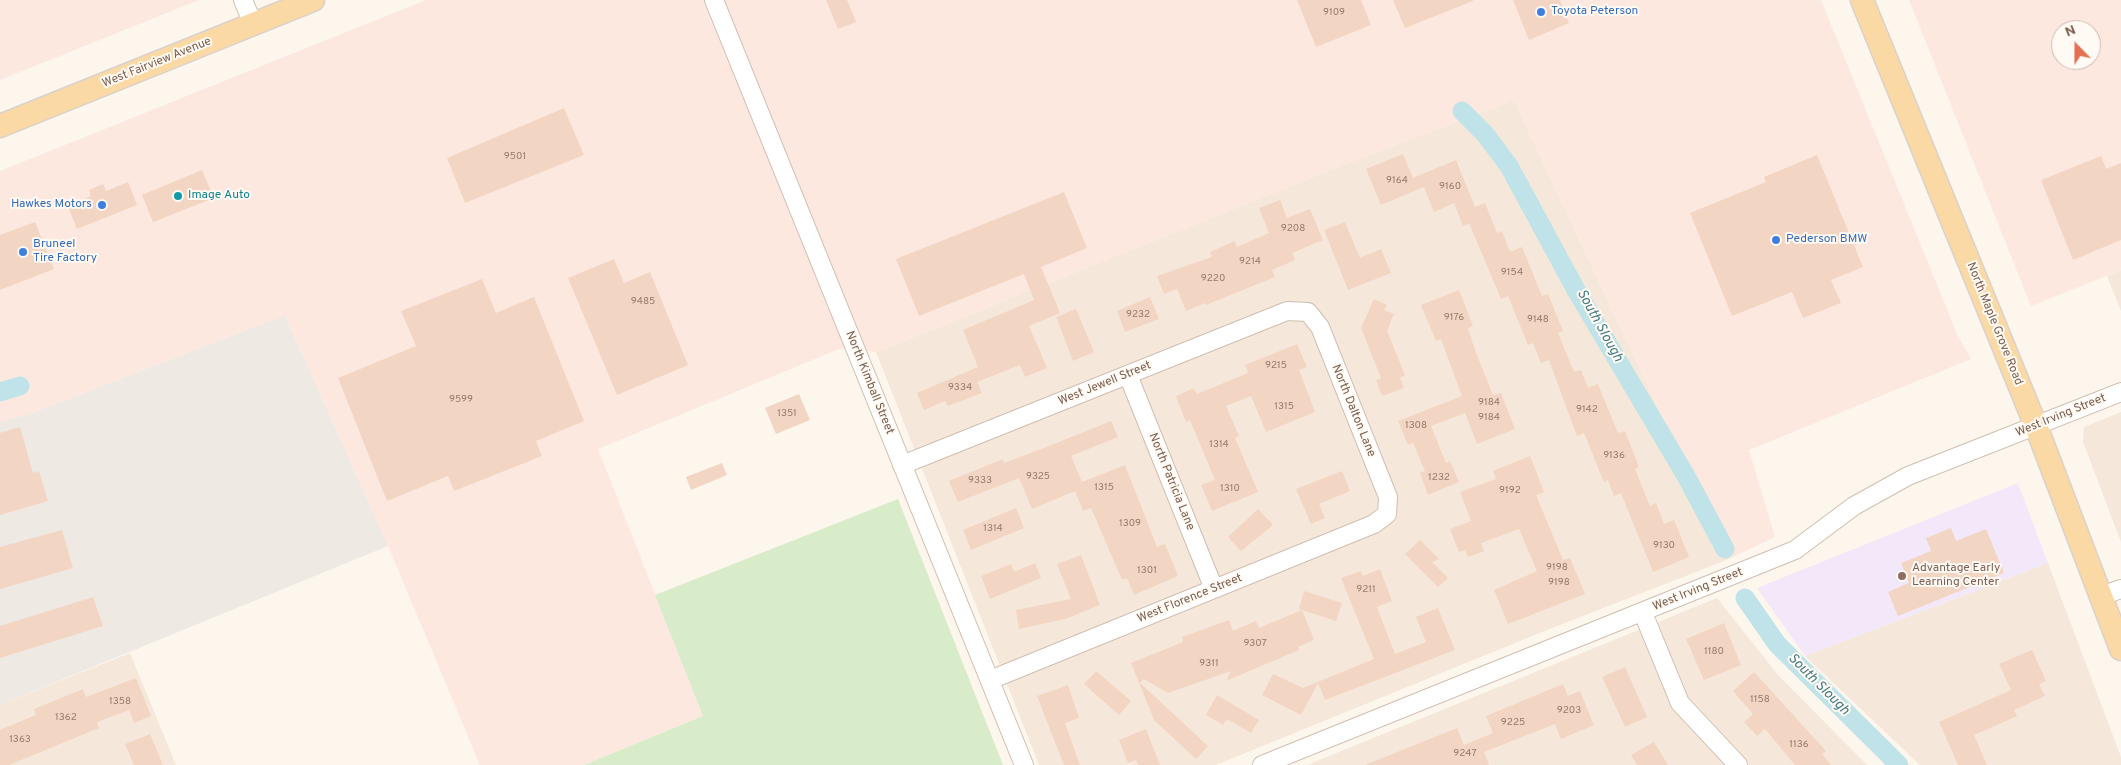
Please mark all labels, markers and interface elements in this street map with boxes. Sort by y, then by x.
place label: Toyota Peterson [1551,5,1638,19]
marker: Toyota Peterson [1535,6,1547,18]
house number: 9109 [1323,7,1345,19]
north arrow [2051,20,2101,70]
text: N [2063,22,2078,41]
street label: West Fairview Avenue [101,35,213,91]
house number: 9501 [504,151,526,163]
house number: 9164 [1386,175,1408,187]
house number: 9160 [1439,181,1461,193]
place label: Image Auto [188,189,250,203]
marker: Image Auto [172,190,184,202]
place label: Hawkes Motors [11,198,92,212]
marker: Hawkes Motors [96,199,108,211]
house number: 9208 [1281,223,1305,235]
place label: Pederson BMW [1786,233,1867,247]
marker: Pederson BMW [1770,234,1782,246]
place label: Bruneel Tire Factory [33,238,97,266]
marker: Bruneel Tire Factory [17,246,29,258]
house number: 9214 [1239,256,1261,268]
street label: North Maple Grove Road [1963,260,2025,388]
house number: 9154 [1501,267,1523,279]
house number: 9220 [1201,273,1225,285]
water label: South Slough [1572,287,1626,365]
house number: 9485 [631,296,655,308]
house number: 9232 [1126,309,1150,321]
house number: 9176 [1444,312,1464,324]
house number: 9148 [1527,314,1549,326]
street label: North Kimball Street [842,329,896,437]
street label: West Jewell Street [1056,359,1154,409]
house number: 9215 [1265,360,1287,372]
street label: North Dalton Lane [1328,363,1378,459]
house number: 9334 [948,382,972,394]
street label: West Irving Street [2014,391,2108,441]
house number: 9599 [449,394,473,406]
house number: 9184 [1478,397,1500,409]
house number: 1315 [1274,401,1294,413]
house number: 9142 [1576,404,1598,416]
house number: 1351 [777,408,797,420]
house number: 9184 [1478,412,1500,424]
house number: 1308 [1405,420,1427,432]
street label: North Patricia Lane [1145,431,1197,533]
house number: 1314 [1209,439,1229,451]
house number: 9136 [1603,450,1625,462]
house number: 9325 [1026,471,1050,483]
house number: 1232 [1428,472,1450,484]
house number: 9333 [968,475,992,487]
house number: 1315 [1094,482,1114,494]
house number: 1310 [1220,483,1240,495]
house number: 9192 [1499,485,1521,497]
house number: 1309 [1119,518,1141,530]
house number: 1314 [983,523,1003,535]
house number: 9130 [1653,540,1675,552]
house number: 9198 [1546,562,1568,574]
place label: Advantage Early Learning Center [1912,562,2000,590]
house number: 1301 [1137,565,1157,577]
street label: West Irving Street [1651,565,1745,615]
marker: Advantage Early Learning Center [1896,570,1908,582]
street label: West Florence Street [1135,571,1245,627]
house number: 9198 [1548,577,1570,589]
house number: 9211 [1356,584,1376,596]
house number: 9307 [1243,638,1267,650]
house number: 1180 [1704,646,1724,658]
water label: South Slough [1784,651,1852,719]
house number: 9311 [1199,658,1219,670]
house number: 1158 [1750,694,1770,706]
house number: 1358 [109,696,131,708]
house number: 9203 [1557,705,1581,717]
house number: 1362 [55,712,77,724]
house number: 9225 [1501,717,1525,729]
house number: 1363 [9,734,31,746]
house number: 1136 [1789,739,1809,751]
house number: 9247 [1453,748,1477,760]

